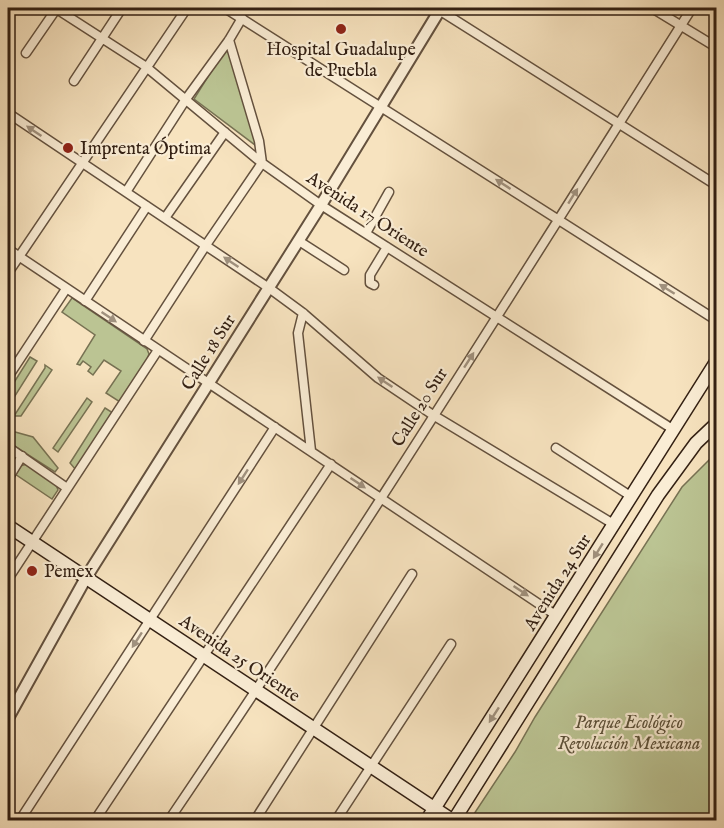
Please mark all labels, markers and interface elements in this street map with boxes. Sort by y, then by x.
marker: Hospital Guadalupe de Puebla [334,22,348,36]
place label: Hospital Guadalupe de Puebla [266,39,416,83]
one-way arrow [26,126,42,137]
place label: Imprenta Óptima [80,136,211,161]
marker: Imprenta Óptima [61,141,75,155]
street label: Avenida 17 Oriente [301,167,433,263]
one-way arrow [495,179,511,190]
one-way arrow [568,187,579,204]
one-way arrow [223,257,239,268]
one-way arrow [659,283,675,294]
street label: Calle 18 Sur [177,310,242,395]
one-way arrow [100,311,117,322]
one-way arrow [463,352,474,368]
street label: Calle 20 Sur [387,364,454,452]
one-way arrow [377,376,393,388]
one-way arrow [238,468,249,485]
one-way arrow [350,477,366,489]
street label: Avenida 24 Sur [519,530,597,636]
one-way arrow [593,543,604,559]
place label: Pemex [44,561,94,584]
marker: Pemex [25,564,39,578]
one-way arrow [512,585,528,597]
street label: Avenida 25 Oriente [173,610,304,708]
one-way arrow [132,632,143,648]
one-way arrow [488,707,499,723]
park label: Parque Ecológico Revolución Mexicana [558,712,700,756]

